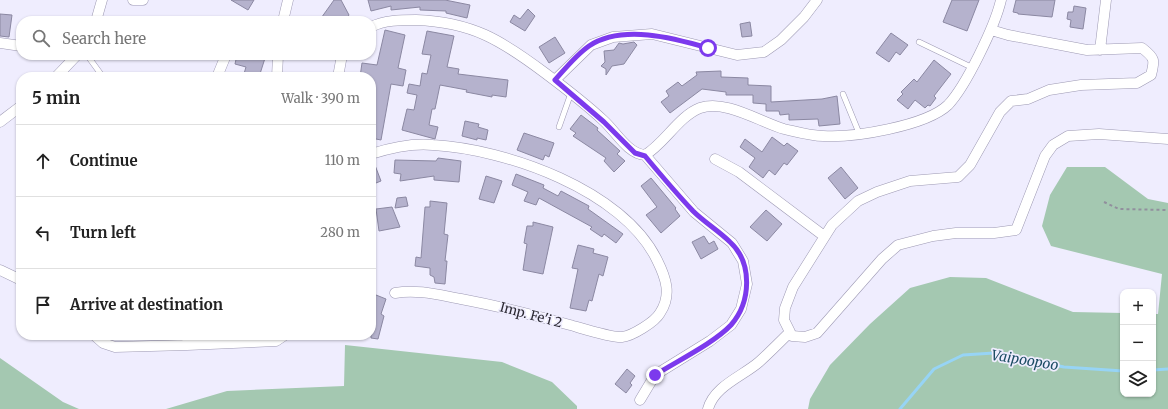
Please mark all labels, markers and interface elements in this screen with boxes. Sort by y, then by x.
search box [16,16,376,60]
icon: search [30,27,52,49]
text: Search here [62,29,146,48]
route start [699,39,717,57]
text: 5 min [32,87,80,109]
text: Walk · 390 m [281,90,360,107]
icon: ahead [32,150,54,172]
text: Continue [70,151,138,170]
text: 110 m [325,152,360,169]
icon: left [32,222,54,244]
text: Turn left [70,223,136,242]
text: 280 m [320,224,360,241]
map controls [1120,289,1156,397]
button: + [1120,289,1156,325]
icon: arrive [32,294,54,316]
text: Arrive at destination [70,295,223,314]
street label: Imp. Fe'i 2 [498,299,564,332]
button: − [1120,325,1156,361]
water label: Vaipoopoo [990,346,1060,374]
button: layers [1120,361,1156,397]
route end [646,366,664,384]

